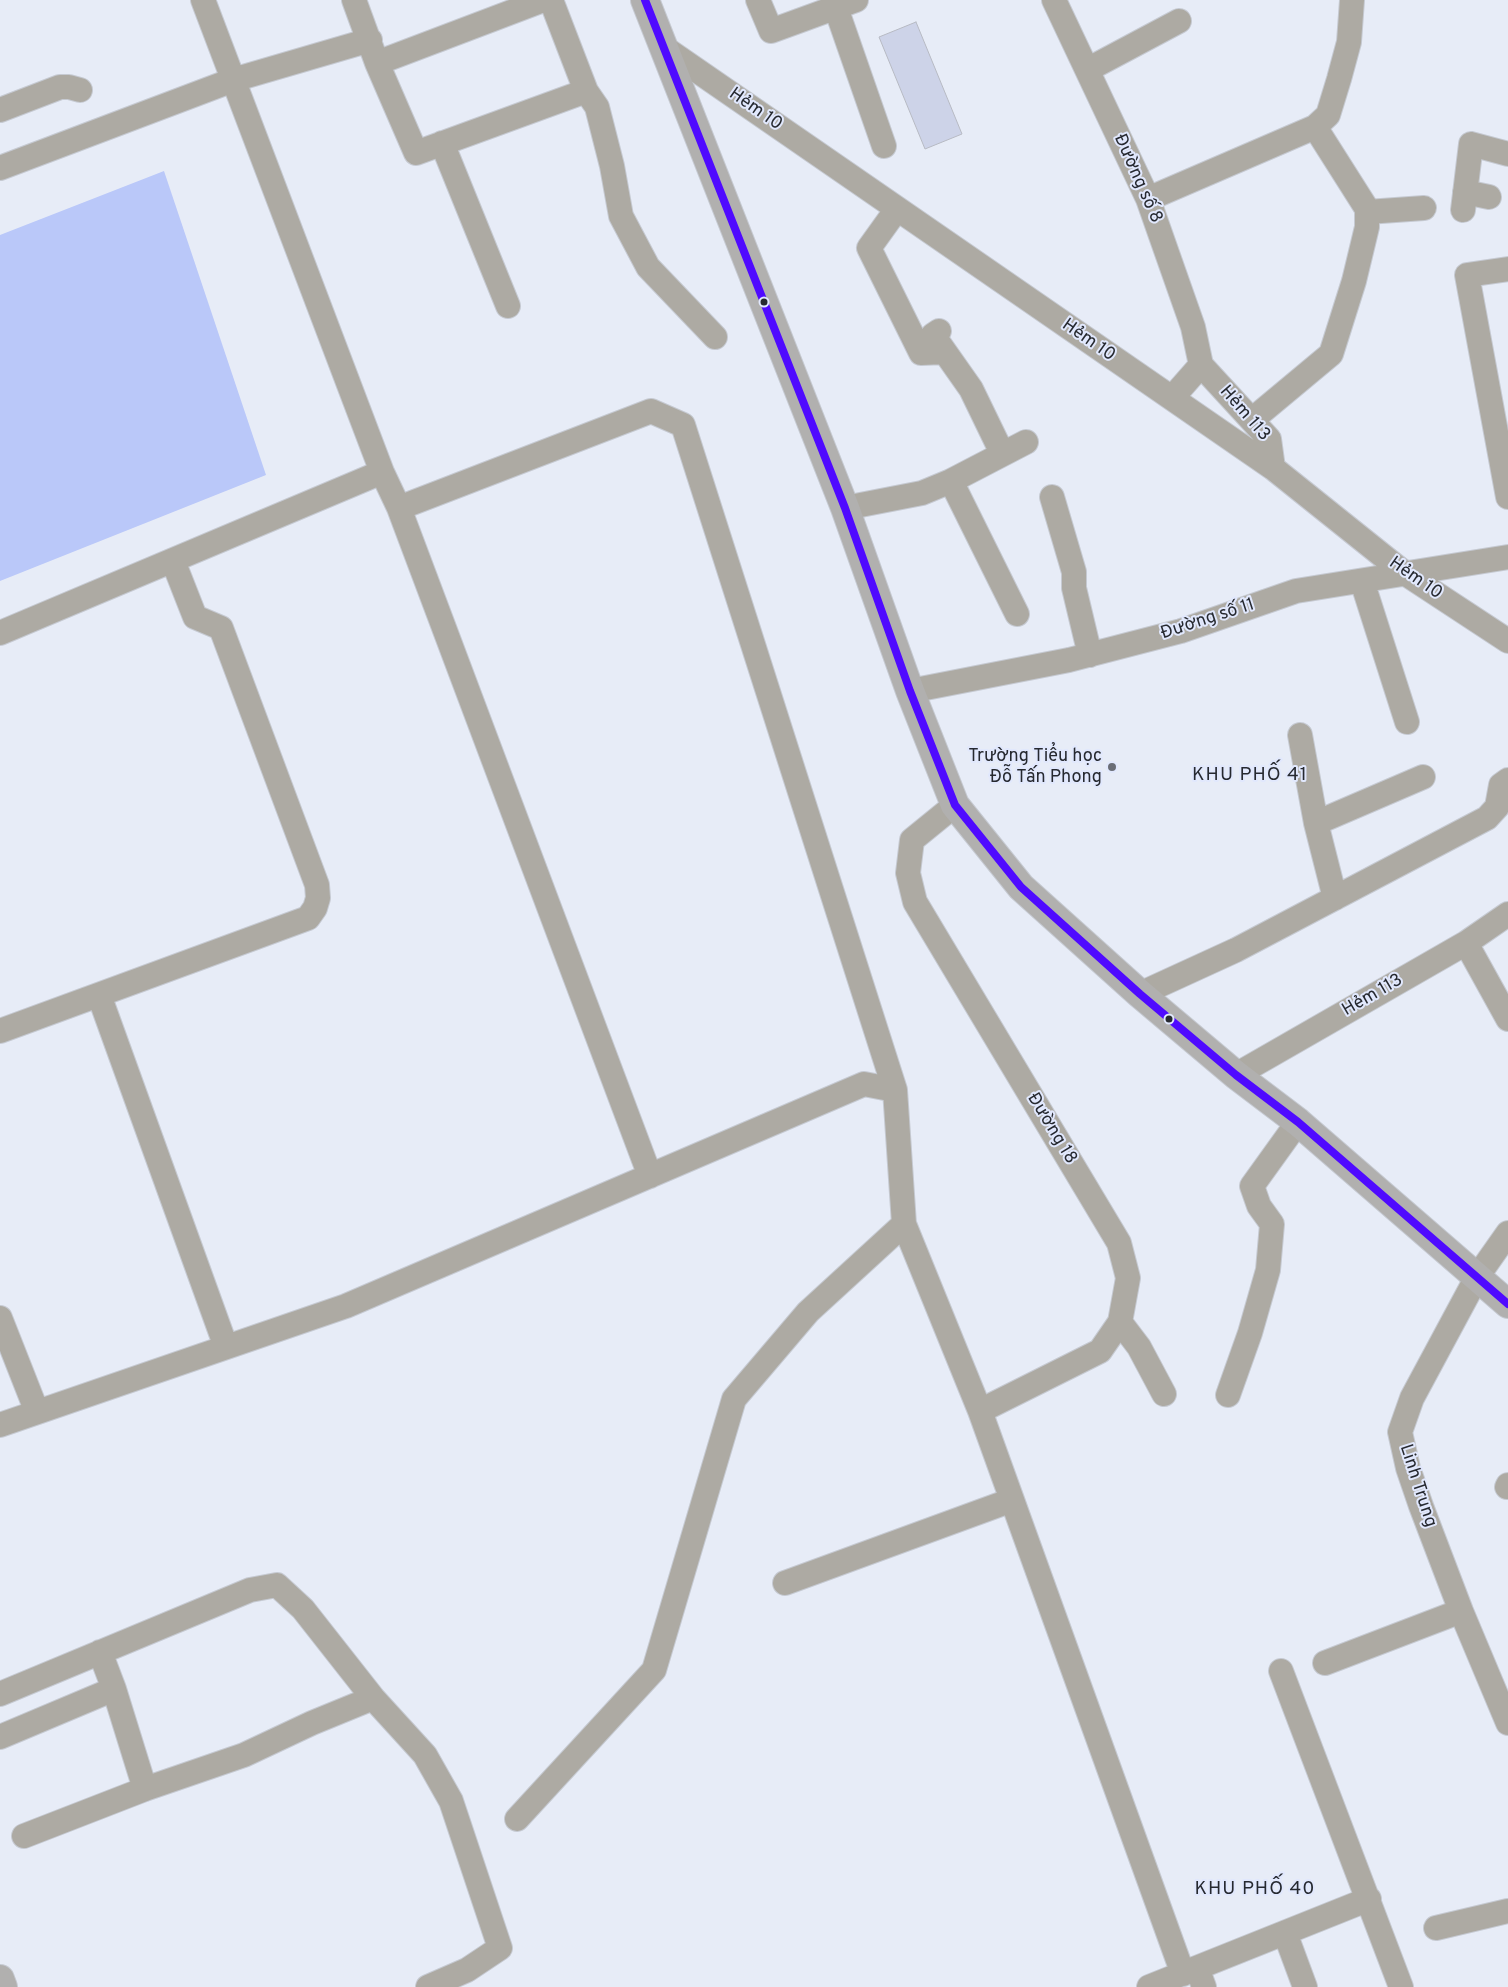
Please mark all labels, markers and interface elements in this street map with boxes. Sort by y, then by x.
street label: Hẻm 10 [724,84,786,136]
street label: Đường số 8 [1108,131,1166,227]
unlabelled marker [759,297,769,307]
street label: Hẻm 10 [1057,315,1119,367]
street label: Hẻm 113 [1214,382,1274,446]
street label: Hẻm 10 [1384,553,1446,605]
street label: Đường số 11 [1158,595,1258,645]
place label: Trường Tiểu học Đỗ Tấn Phong [968,746,1102,789]
marker: Trường Tiểu học Đỗ Tấn Phong [1106,761,1118,773]
district label: KHU PHỐ 41 [1191,765,1309,787]
street label: Hẻm 113 [1339,970,1407,1022]
unlabelled marker [1164,1014,1174,1024]
street label: Đường 18 [1021,1089,1081,1169]
street label: Linh Trung [1393,1442,1441,1530]
district label: KHU PHỐ 40 [1193,1879,1317,1901]

